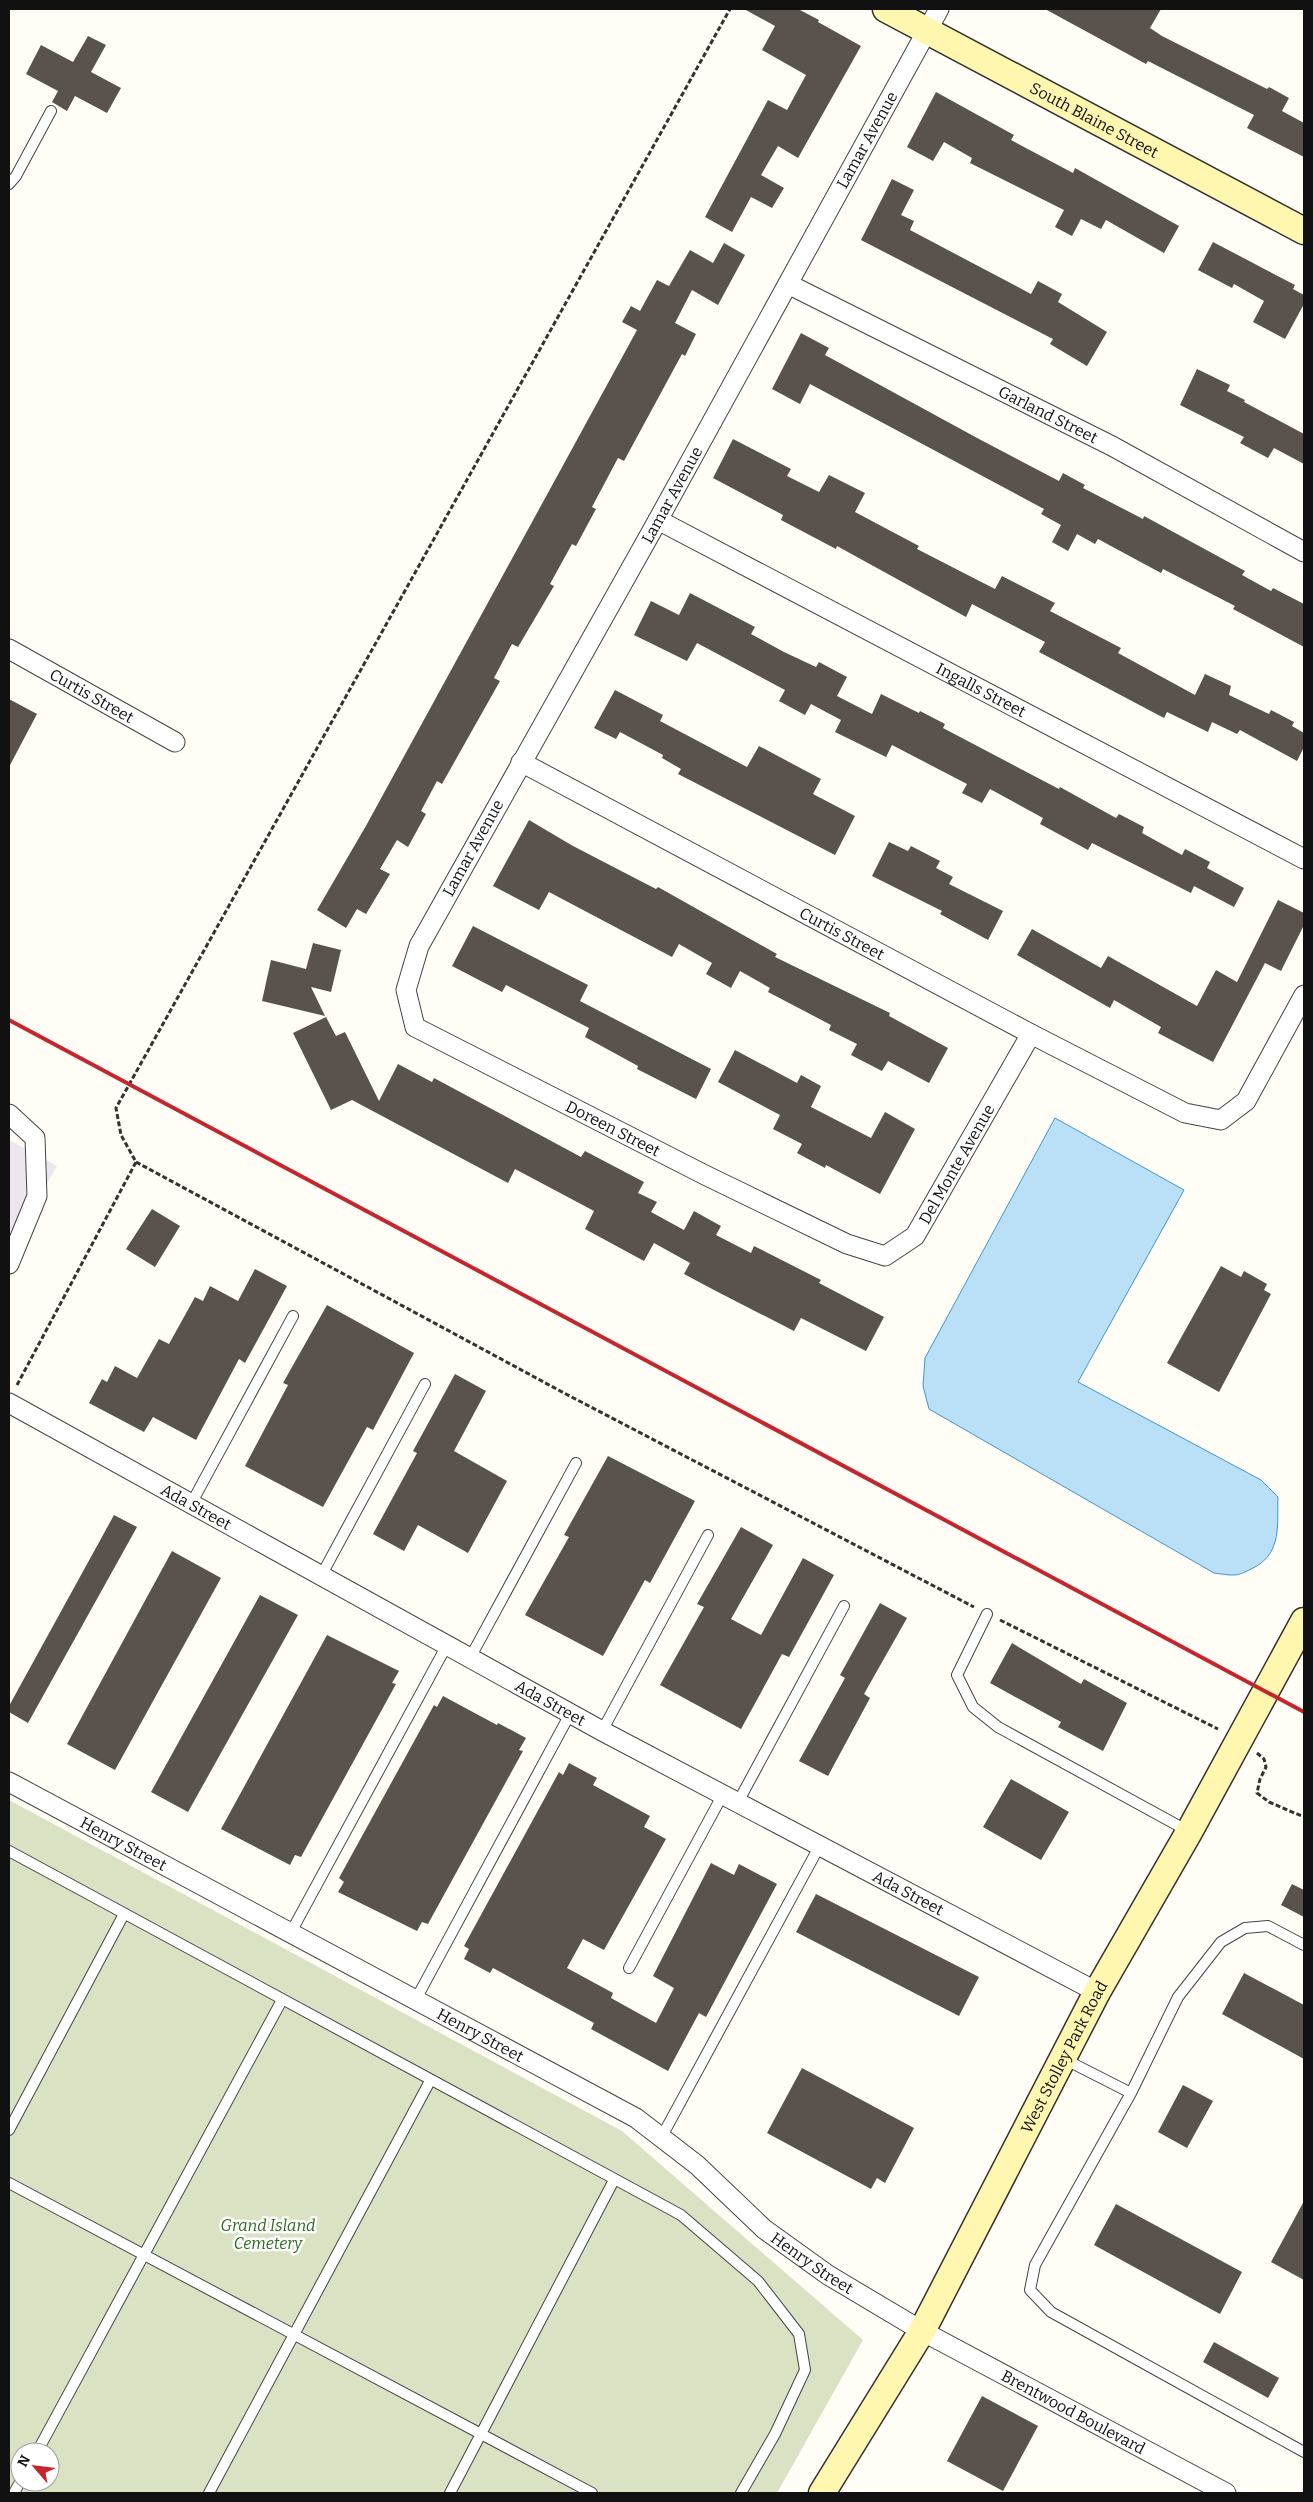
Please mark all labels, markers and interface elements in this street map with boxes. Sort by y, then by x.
street label: South Blaine Street [1027,78,1162,162]
street label: Lamar Avenue [833,88,901,192]
street label: Garland Street [996,381,1101,447]
street label: Lamar Avenue [638,443,706,547]
street label: Ingalls Street [933,658,1029,721]
street label: Curtis Street [46,664,137,727]
street label: Lamar Avenue [439,796,507,900]
street label: Curtis Street [796,903,888,964]
street label: Doreen Street [563,1096,664,1160]
street label: Del Monte Avenue [914,1101,998,1227]
street label: Ada Street [158,1480,235,1534]
street label: Ada Street [512,1676,589,1730]
street label: Henry Street [77,1812,170,1874]
street label: Ada Street [870,1866,947,1919]
street label: West Stolley Park Road [1016,1977,1111,2136]
street label: Henry Street [434,2004,527,2066]
park label: Grand Island Cemetery [221,2216,315,2253]
street label: Henry Street [768,2228,857,2298]
street label: Brentwood Boulevard [998,2366,1149,2458]
north arrow [10,2442,60,2492]
text: N [14,2452,34,2470]

